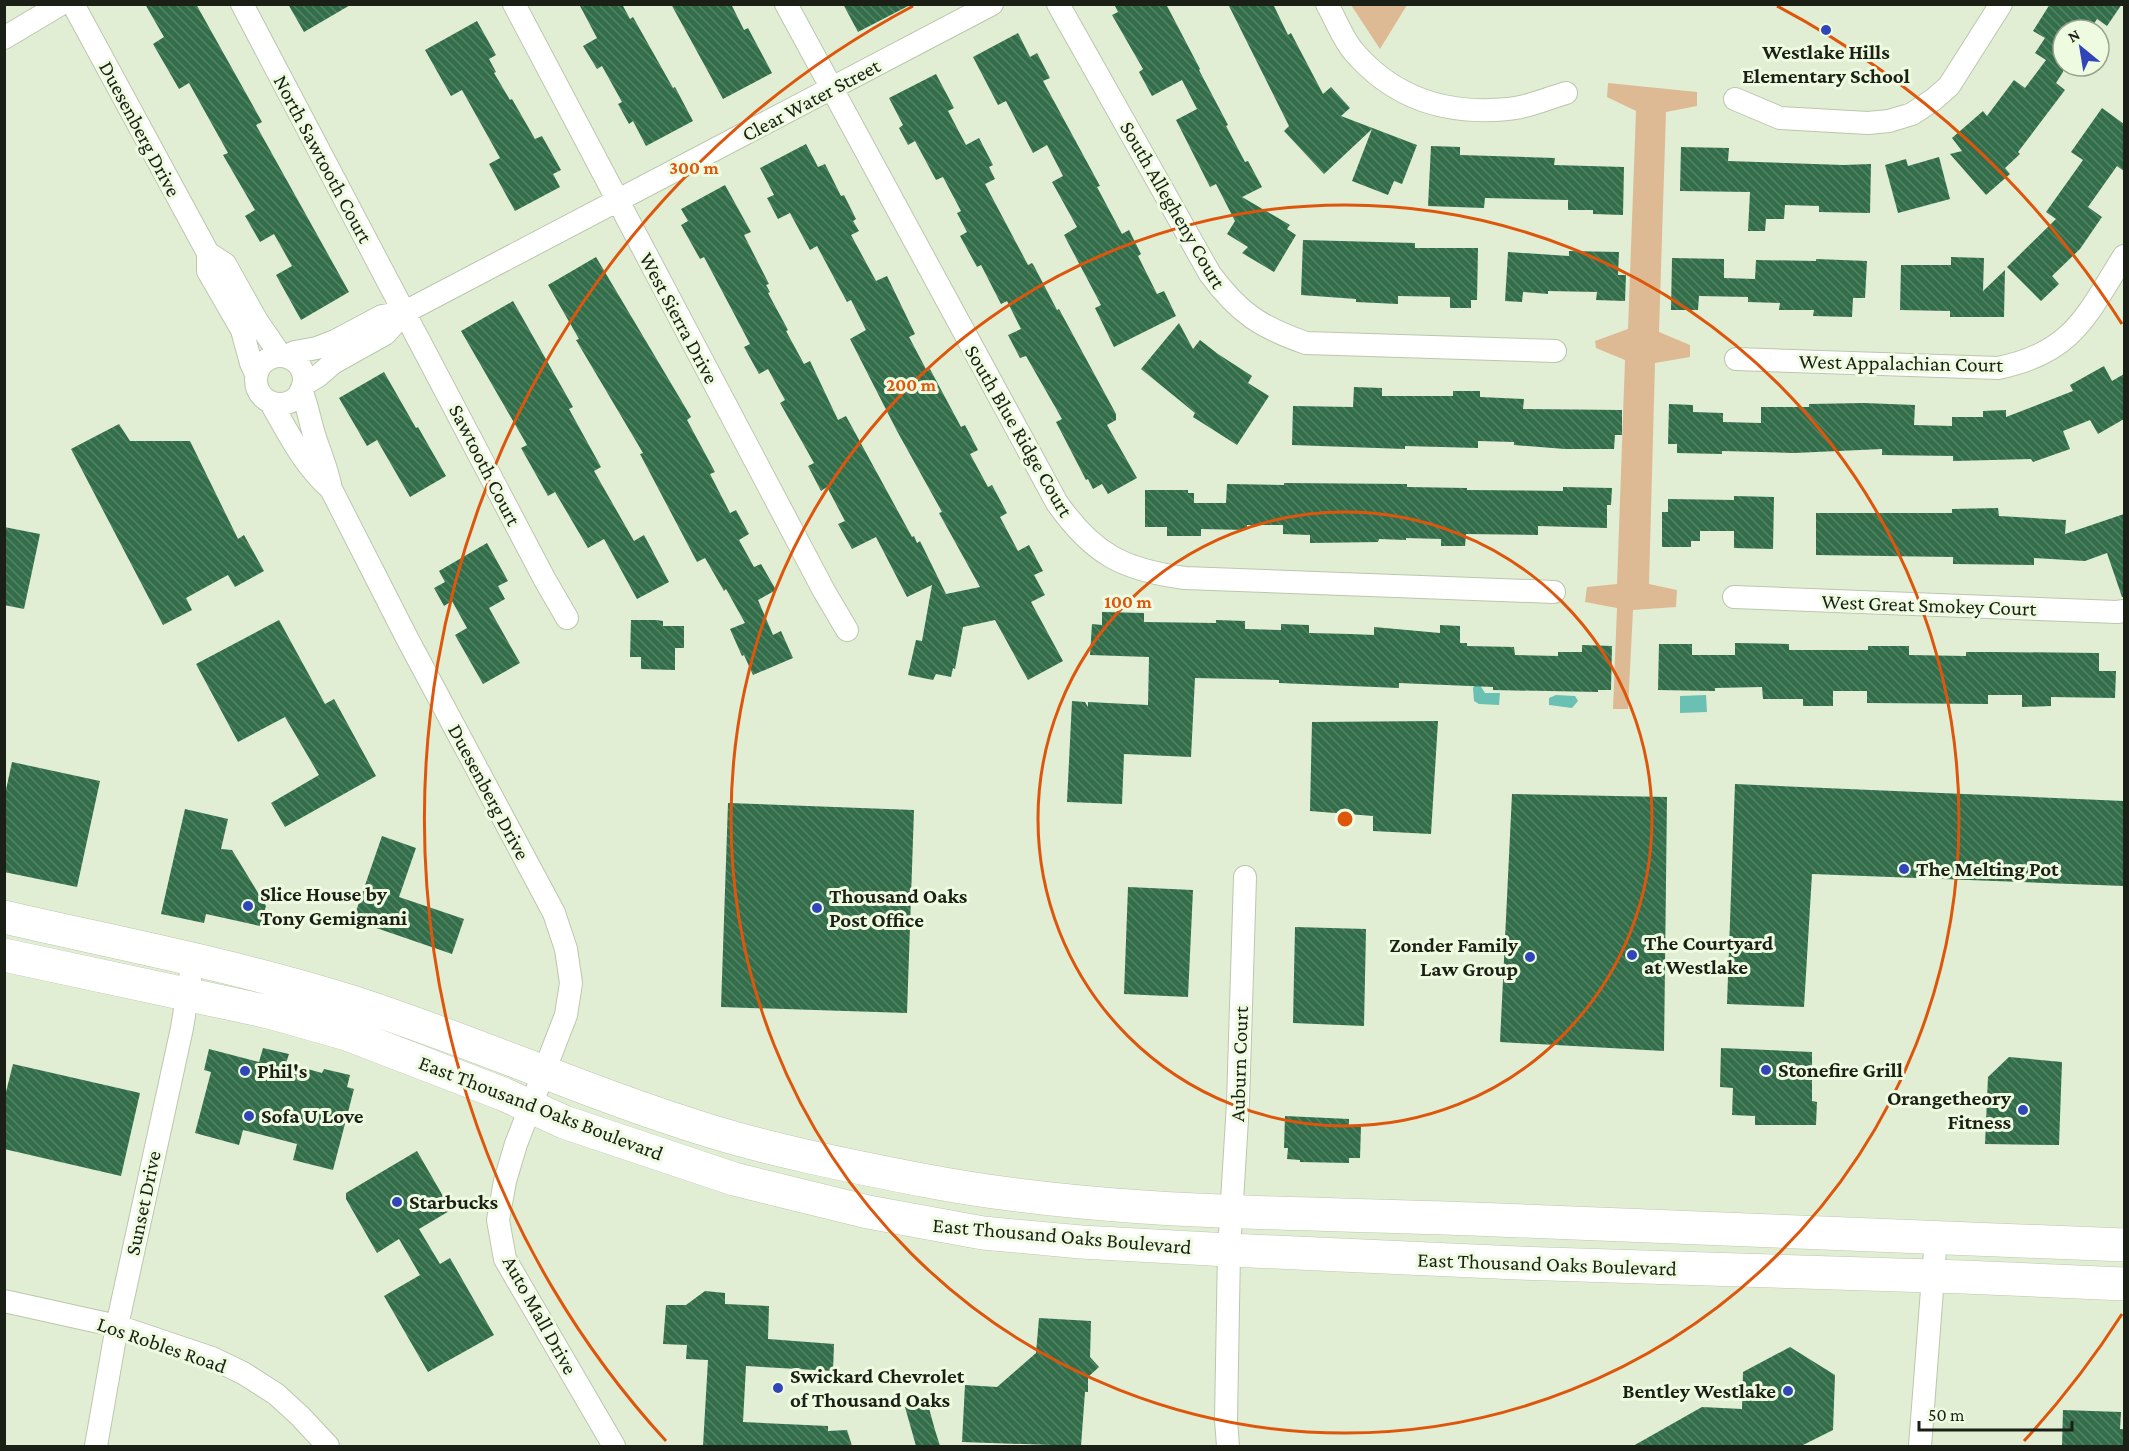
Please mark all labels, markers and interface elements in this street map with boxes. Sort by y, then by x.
north arrow [2051,18,2111,78]
marker: Westlake Hills Elementary School [1819,23,1833,37]
text: N [2065,25,2083,46]
place label: Westlake Hills Elementary School [1742,40,1910,88]
street label: Clear Water Street [738,53,885,146]
street label: Duesenberg Drive [94,57,186,201]
street label: North Sawtooth Court [269,71,378,248]
street label: South Allegheny Court [1115,117,1231,294]
text: 300 m [669,158,719,178]
street label: West Sierra Drive [634,248,724,388]
street label: South Blue Ridge Court [960,341,1079,522]
street label: West Appalachian Court [1799,349,2004,377]
text: 200 m [886,375,937,395]
street label: Sawtooth Court [444,400,526,531]
street label: West Great Smokey Court [1821,589,2038,621]
text: 100 m [1104,592,1152,612]
street label: Duesenberg Drive [443,720,535,864]
centre of rings [1335,809,1355,829]
place label: The Melting Pot [1916,857,2059,881]
marker: The Melting Pot [1897,862,1911,876]
place label: Slice House by Tony Gemignani [260,882,407,930]
place label: Thousand Oaks Post Office [829,884,968,932]
marker: Slice House by Tony Gemignani [241,899,255,913]
marker: Thousand Oaks Post Office [810,901,824,915]
place label: The Courtyard at Westlake [1644,931,1774,979]
place label: Zonder Family Law Group [1389,933,1519,981]
marker: The Courtyard at Westlake [1625,948,1639,962]
marker: Zonder Family Law Group [1523,950,1537,964]
street label: Auburn Court [1225,1005,1253,1122]
street label: East Thousand Oaks Boulevard [415,1050,667,1166]
place label: Stonefire Grill [1778,1058,1903,1082]
place label: Phil's [257,1059,308,1083]
marker: Stonefire Grill [1759,1063,1773,1077]
marker: Phil's [238,1064,252,1078]
place label: Orangetheory Fitness [1887,1086,2012,1134]
marker: Orangetheory Fitness [2016,1103,2030,1117]
place label: Sofa U Love [261,1104,364,1128]
marker: Sofa U Love [242,1109,256,1123]
street label: Sunset Drive [120,1149,166,1257]
place label: Starbucks [409,1190,498,1214]
marker: Starbucks [390,1195,404,1209]
street label: East Thousand Oaks Boulevard [932,1213,1192,1259]
street label: East Thousand Oaks Boulevard [1417,1247,1677,1281]
street label: Auto Mall Drive [498,1252,582,1378]
street label: Los Robles Road [94,1312,230,1378]
place label: Swickard Chevrolet of Thousand Oaks [790,1364,965,1412]
place label: Bentley Westlake [1622,1379,1776,1403]
marker: Swickard Chevrolet of Thousand Oaks [771,1381,785,1395]
marker: Bentley Westlake [1781,1384,1795,1398]
scale bar [1919,1394,2072,1432]
text: 50 m [1928,1405,1965,1425]

